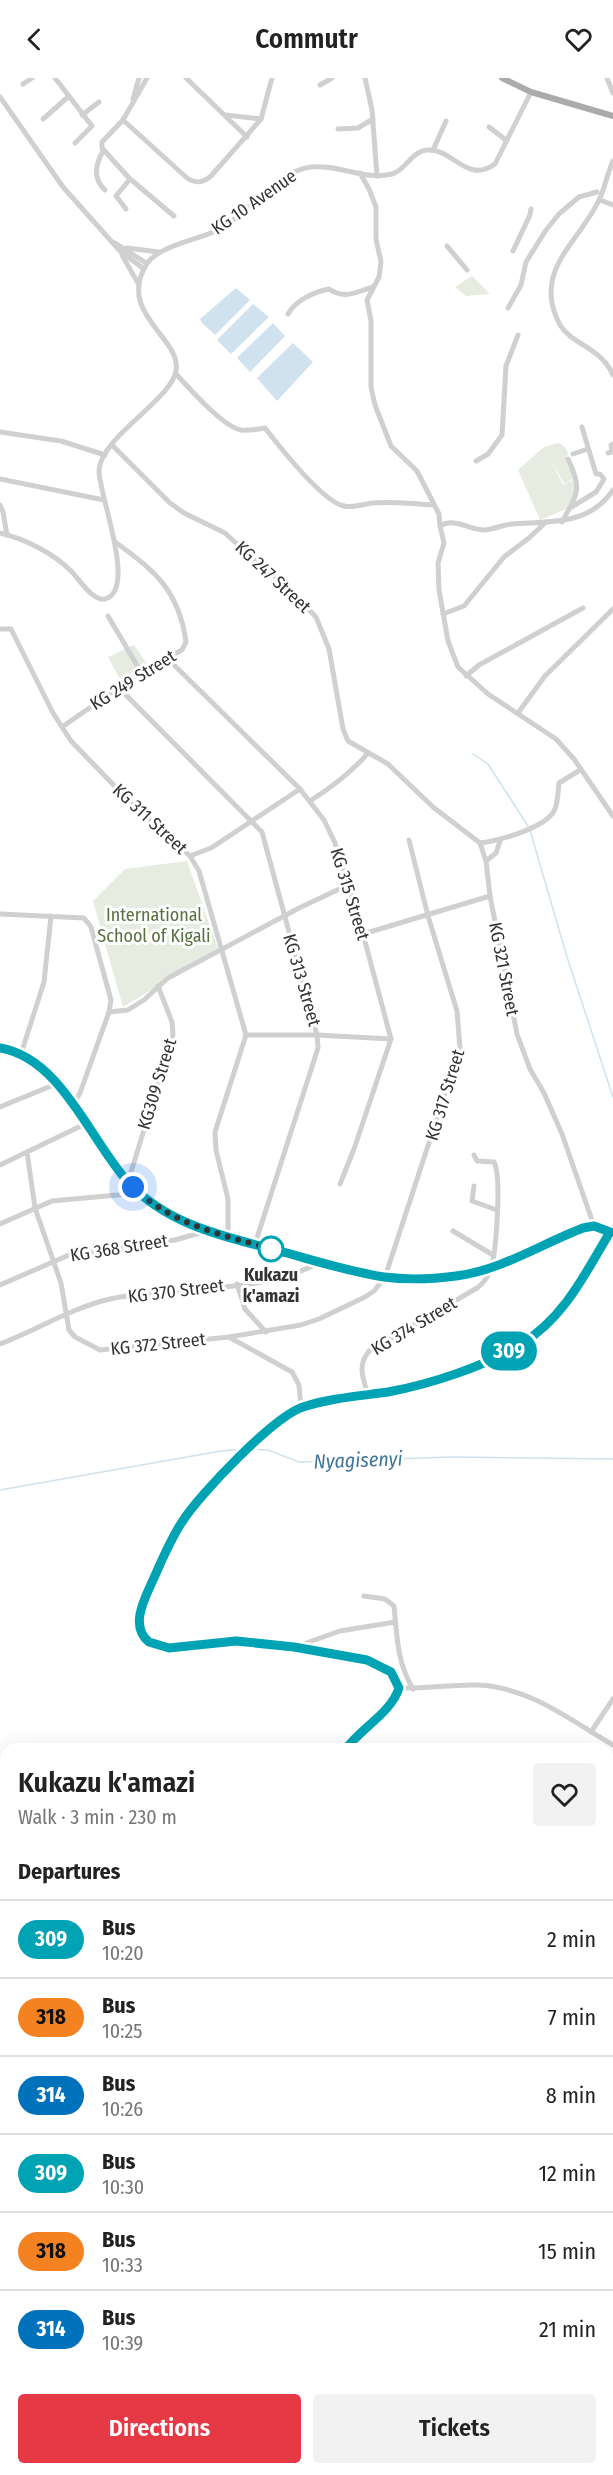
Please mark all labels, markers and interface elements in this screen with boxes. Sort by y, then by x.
icon: back [18,23,51,56]
text: Commutr [255,23,358,55]
icon: heart [562,23,595,56]
street label: KG 10 Avenue [207,165,301,239]
street label: KG 247 Street [231,536,316,618]
street label: KG 249 Street [86,645,180,715]
street label: KG 311 Street [108,779,192,859]
street label: KG 315 Street [326,845,374,943]
park label: International School of Kigali [97,904,211,947]
street label: KG 321 Street [484,920,524,1018]
street label: KG 313 Street [278,931,326,1029]
street label: KG309 Street [133,1036,181,1132]
street label: KG 317 Street [421,1047,469,1143]
your location [118,1172,148,1202]
street label: KG 368 Street [69,1229,169,1267]
marker: Kukazu k'amazi [258,1236,284,1262]
place label: Kukazu k'amazi [243,1264,299,1307]
street label: KG 370 Street [127,1274,225,1308]
street label: KG 374 Street [367,1292,461,1360]
street label: KG 372 Street [109,1328,207,1360]
line badge: 309 [474,1332,544,1370]
text: 309 [493,1338,525,1364]
water label: Nyagisenyi [313,1446,403,1474]
button: heart [533,1763,596,1826]
text: Kukazu k'amazi [18,1766,195,1799]
text: Walk · 3 min · 230 m [18,1805,177,1829]
text: Departures [18,1858,120,1885]
text: Bus [102,1914,135,1941]
text: 309 [35,1926,67,1952]
text: 2 min [547,1926,596,1953]
text: 10:20 [102,1941,144,1965]
text: Bus [102,1992,135,2019]
text: 318 [36,2004,66,2030]
text: 7 min [548,2004,596,2031]
text: 10:25 [102,2019,142,2043]
text: Bus [102,2070,135,2097]
text: 314 [36,2082,66,2108]
text: 8 min [546,2082,596,2109]
text: 10:26 [102,2097,143,2121]
text: Bus [102,2148,135,2175]
text: 309 [35,2160,67,2186]
text: 12 min [538,2160,596,2187]
text: 10:30 [102,2175,144,2199]
text: Bus [102,2226,135,2253]
text: 318 [36,2238,66,2264]
text: 15 min [538,2238,596,2265]
text: 10:33 [102,2253,143,2277]
text: Bus [102,2304,135,2331]
text: 314 [36,2316,66,2342]
text: 21 min [539,2316,596,2343]
text: 10:39 [102,2331,143,2355]
button: Directions [18,2394,301,2463]
button: Tickets [313,2394,596,2463]

